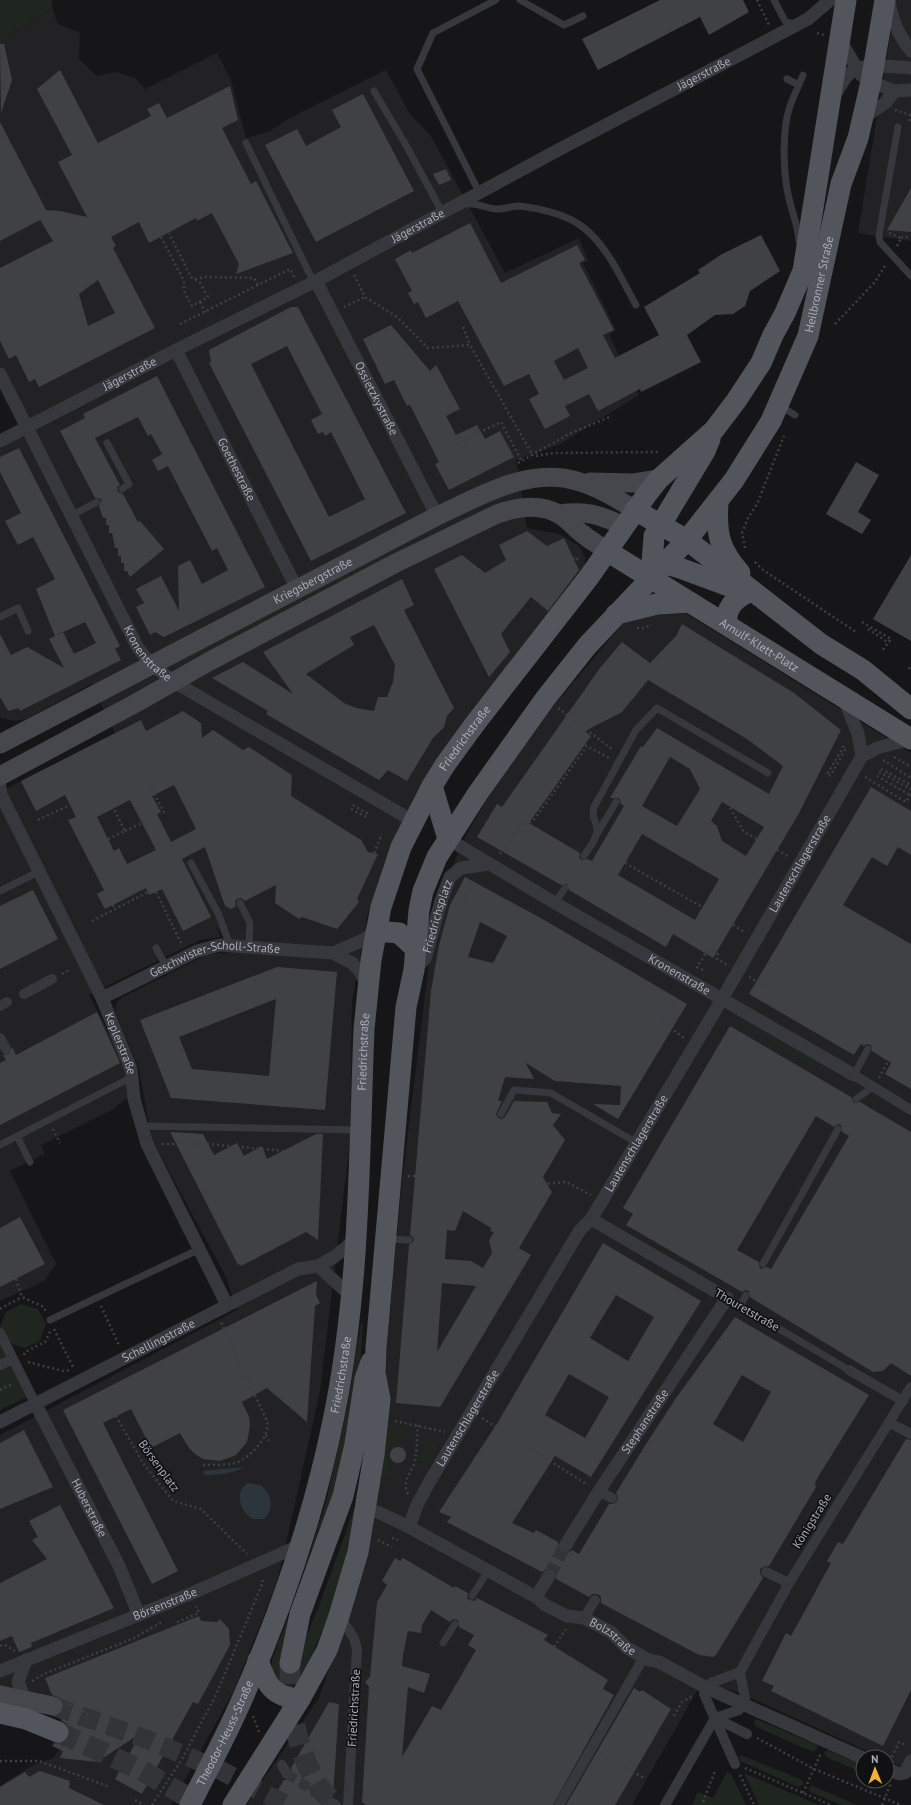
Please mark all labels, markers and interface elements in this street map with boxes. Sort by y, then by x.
street label: Jägerstraße [673,53,733,94]
street label: Jägerstraße [387,205,447,246]
street label: Heilbronner Straße [801,235,836,334]
street label: Jägerstraße [99,353,159,394]
street label: Ossietzkystraße [352,359,402,437]
street label: Goethestraße [215,435,259,504]
street label: Kriegsbergstraße [271,553,355,607]
street label: Arnulf-Klett-Platz [717,615,802,675]
street label: Kronenstraße [121,623,175,684]
street label: Friedrichstraße [435,702,494,773]
street label: Lautenschlagerstraße [765,812,834,915]
street label: Friedrichsplatz [419,877,455,955]
street label: Geschwister-Scholl-Straße [147,937,281,980]
street label: Kronenstraße [646,950,713,998]
street label: Keplerstraße [102,1010,139,1075]
street label: Friedrichstraße [354,1012,373,1091]
street label: Lautenschlagerstraße [601,1092,671,1194]
street label: Thouretstraße [712,1285,782,1334]
street label: Schellingstraße [119,1315,197,1365]
street label: Friedrichstraße [327,1335,354,1415]
street label: Lautenschlagerstraße [432,1367,502,1469]
street label: Stephanstraße [618,1386,671,1456]
street label: Börsenplatz [136,1437,183,1495]
street label: Huberstraße [68,1476,111,1539]
street label: Königstraße [789,1491,834,1551]
street label: Börsenstraße [131,1584,199,1623]
street label: Bolzstraße [587,1614,639,1658]
street label: Friedrichstraße [344,1669,363,1747]
street label: Theodor-Heuss-Straße [193,1678,257,1788]
north arrow [855,1749,895,1789]
text: N [871,1752,879,1766]

